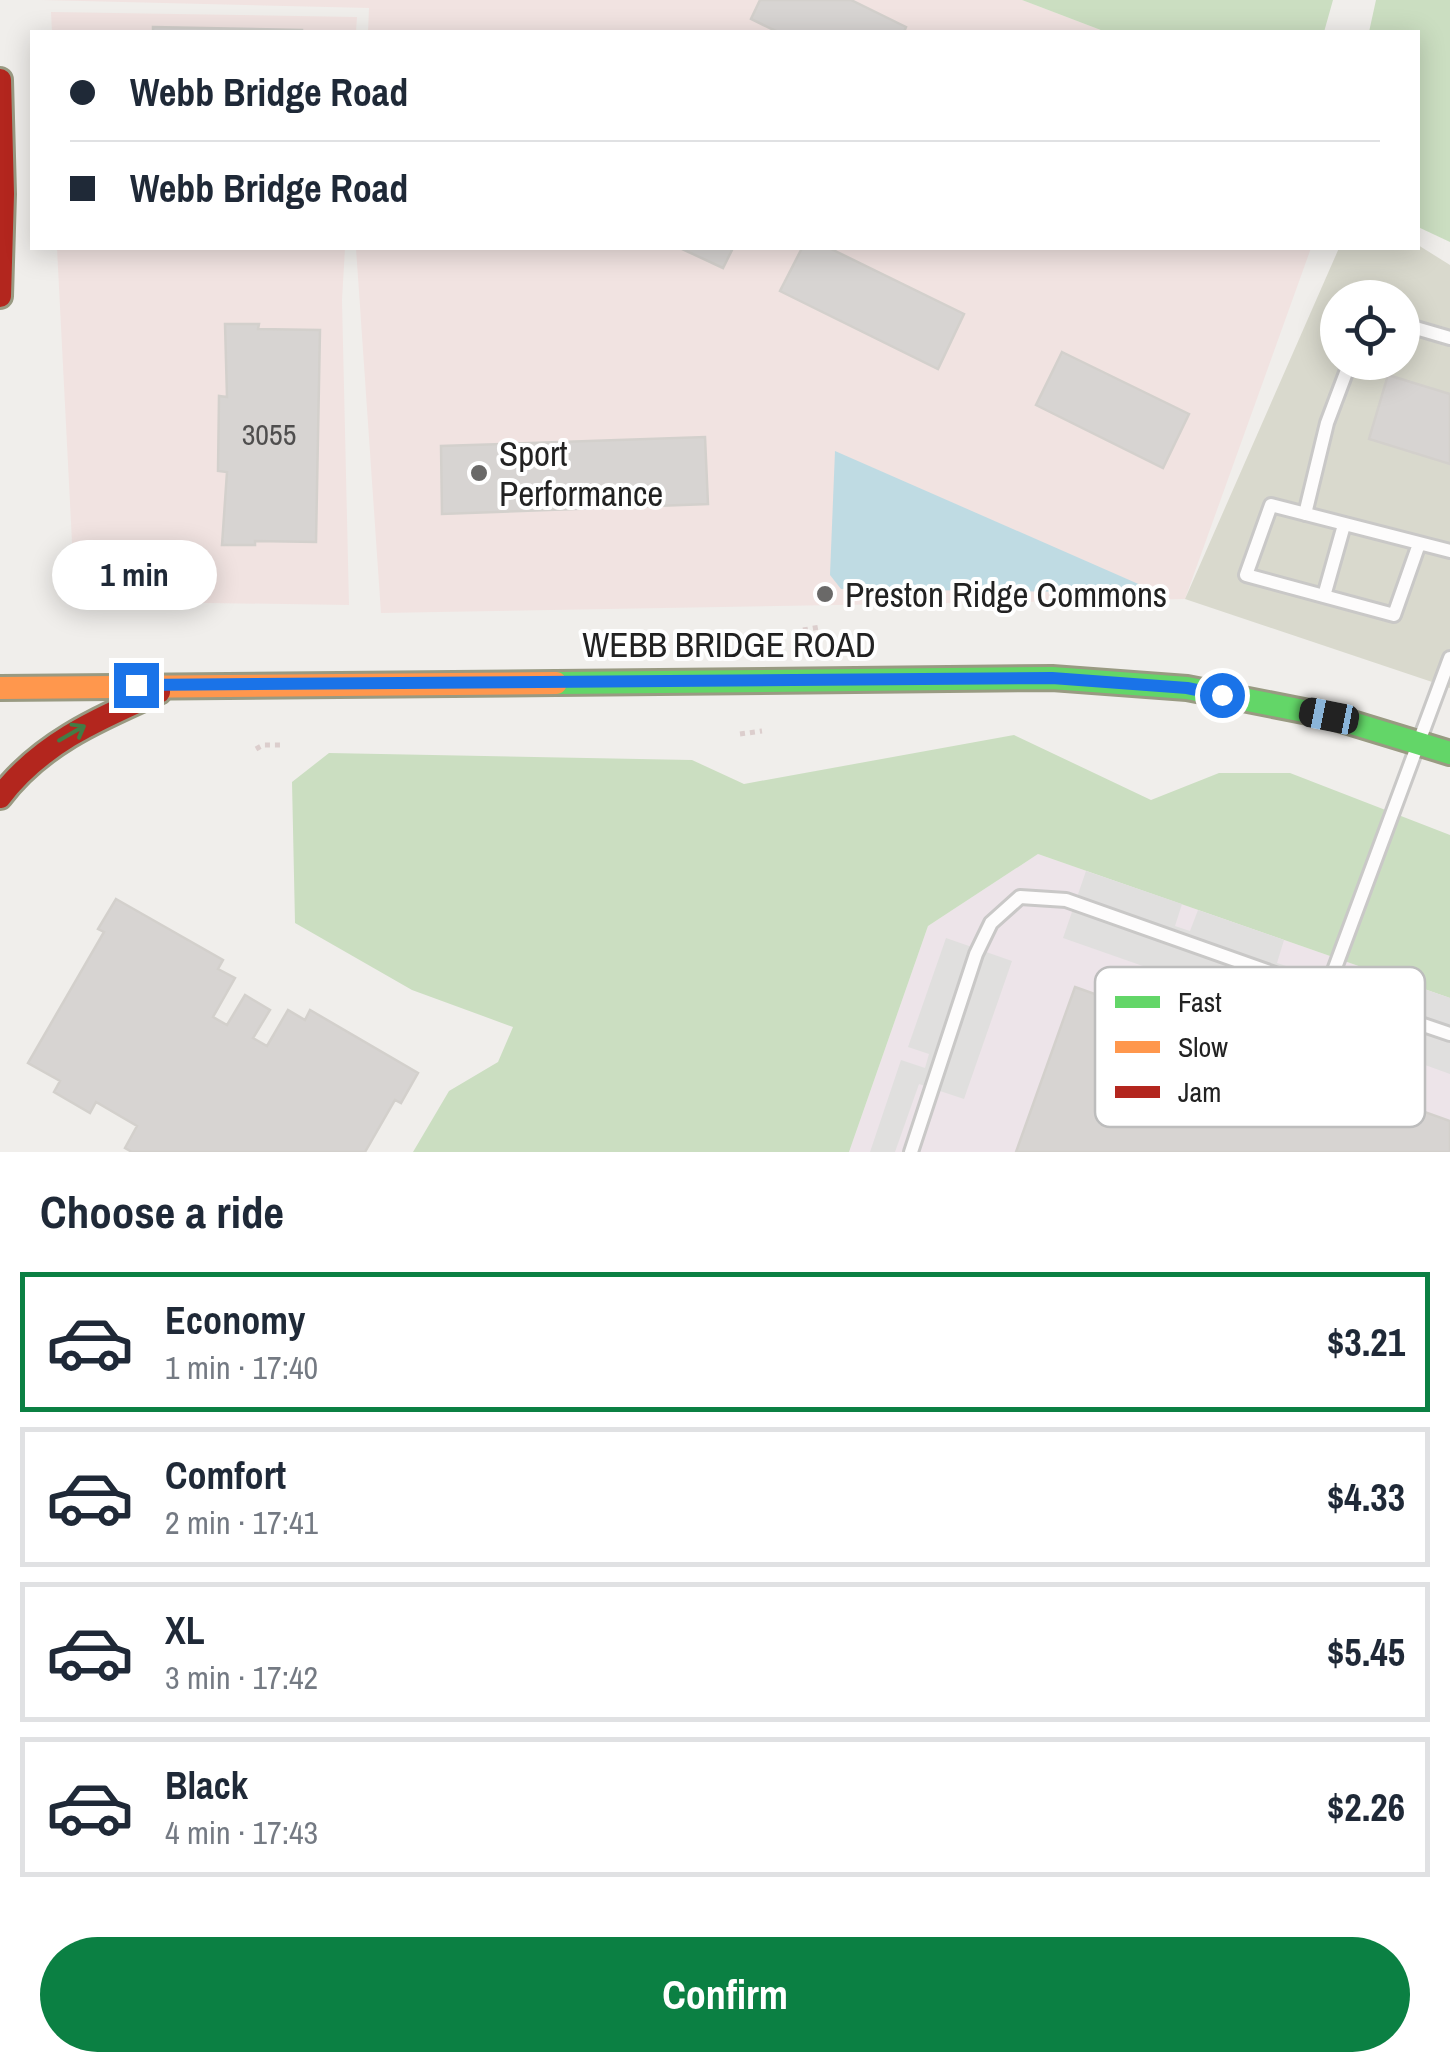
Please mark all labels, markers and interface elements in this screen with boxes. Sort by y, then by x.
text: Webb Bridge Road [130,67,408,118]
text: Webb Bridge Road [130,163,408,214]
map controls [1320,280,1420,380]
button: locate [1320,280,1420,380]
house number: 3055 [242,414,296,454]
place label: Sport Performance [499,430,663,517]
marker: Sport Performance [468,462,490,484]
callout: 1 min [54,540,218,610]
text: 1 min [100,553,169,596]
place label: Preston Ridge Commons [845,571,1167,618]
marker: Preston Ridge Commons [814,583,836,605]
street label: WEBB BRIDGE ROAD [582,621,876,668]
route end [114,663,159,708]
route start [1200,673,1245,718]
car [1297,696,1361,736]
one-way arrow [57,723,86,743]
legend [1095,967,1425,1127]
text: Fast [1178,983,1222,1021]
text: Slow [1178,1028,1228,1066]
text: Jam [1178,1073,1221,1111]
text: Choose a ride [40,1181,284,1242]
text: Economy [165,1295,305,1346]
icon: car [45,1297,135,1387]
text: $3.21 [1327,1317,1405,1368]
text: 1 min · 17:40 [165,1346,318,1389]
text: Comfort [165,1450,286,1501]
icon: car [45,1452,135,1542]
text: $4.33 [1327,1472,1405,1523]
text: 2 min · 17:41 [165,1501,318,1544]
text: XL [165,1605,205,1656]
icon: car [45,1607,135,1697]
text: $5.45 [1327,1627,1405,1678]
text: 3 min · 17:42 [165,1656,318,1699]
text: Black [165,1760,248,1811]
icon: car [45,1762,135,1852]
text: $2.26 [1327,1782,1405,1833]
text: 4 min · 17:43 [165,1811,318,1854]
button: Confirm [40,1937,1410,2052]

